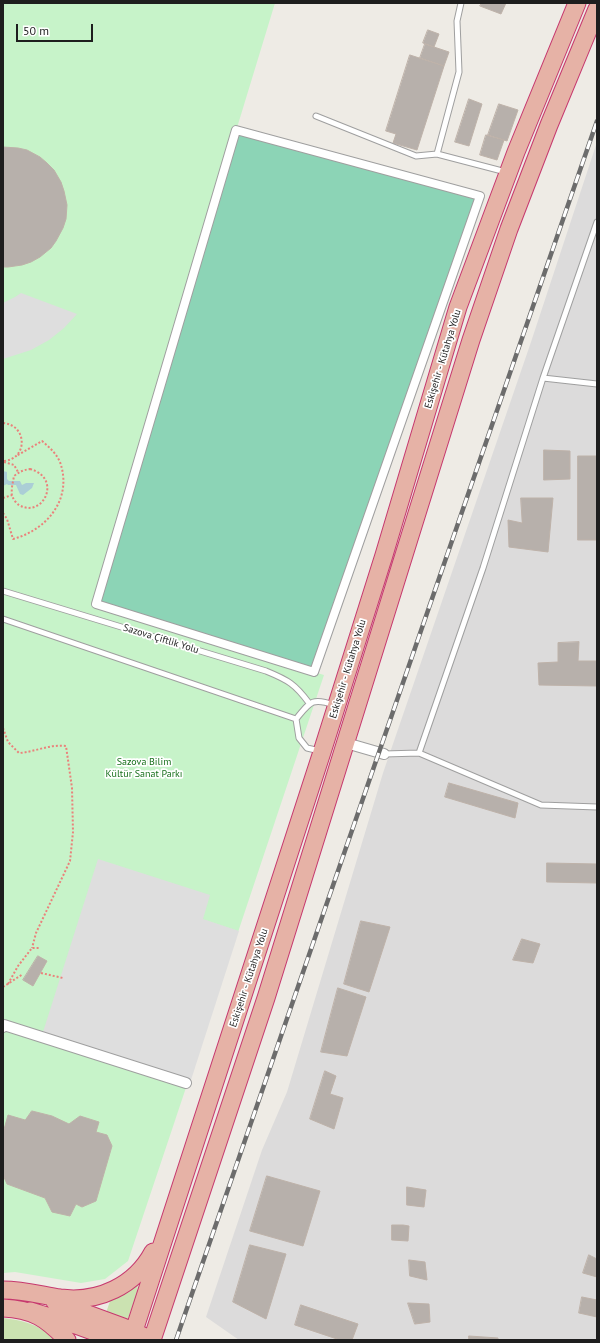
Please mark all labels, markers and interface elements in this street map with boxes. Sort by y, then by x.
scale bar [18,16,95,42]
text: 50 m [23,23,49,38]
street label: Eskişehir - Kütahya Yolu [422,308,464,410]
street label: Eskişehir - Kütahya Yolu [327,618,369,720]
street label: Sazova Çiftlik Yolu [122,622,200,656]
park label: Sazova Bilim Kültür Sanat Parkı [105,756,183,780]
street label: Eskişehir - Kütahya Yolu [227,927,271,1029]

